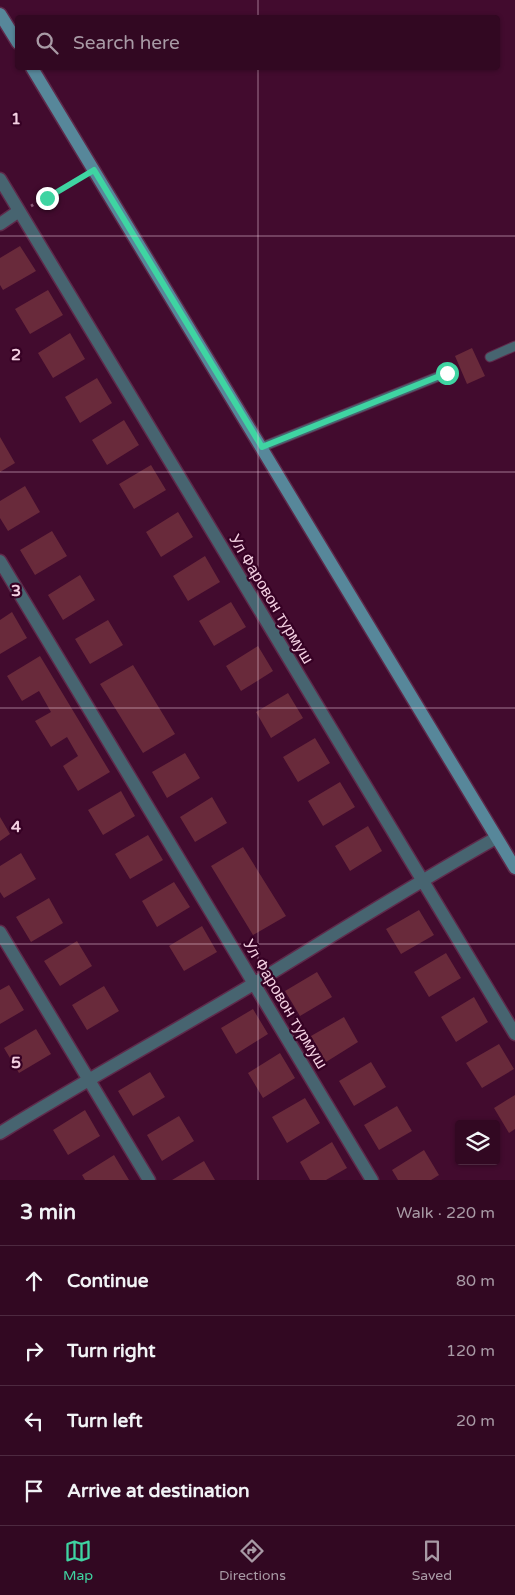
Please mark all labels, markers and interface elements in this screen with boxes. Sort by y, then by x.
search box [15,15,500,70]
icon: search [33,29,61,57]
text: Search here [73,32,180,54]
text: 1 [11,109,21,129]
route end [36,187,59,210]
text: 2 [11,345,21,365]
route start [436,362,459,385]
street label: Ул Фаровон турмуш [224,530,318,668]
text: 3 [11,581,21,601]
text: 4 [11,817,21,837]
street label: Ул Фаровон турмуш [238,935,332,1073]
text: 5 [11,1053,21,1073]
map controls [455,1120,500,1165]
button: layers [455,1120,500,1165]
text: 3 min [20,1200,76,1225]
text: Walk · 220 m [396,1203,495,1223]
icon: ahead [20,1267,48,1295]
text: Continue [67,1270,149,1292]
text: 80 m [456,1271,495,1291]
icon: right [20,1337,48,1365]
text: Turn right [67,1340,155,1362]
text: 120 m [446,1341,495,1361]
icon: left [20,1407,48,1435]
text: Turn left [67,1410,143,1432]
text: 20 m [456,1411,495,1431]
icon: arrive [20,1477,48,1505]
text: Arrive at destination [67,1480,250,1502]
tab: Map [63,1537,93,1584]
tab: Directions [219,1537,286,1584]
tab: Saved [412,1537,452,1584]

